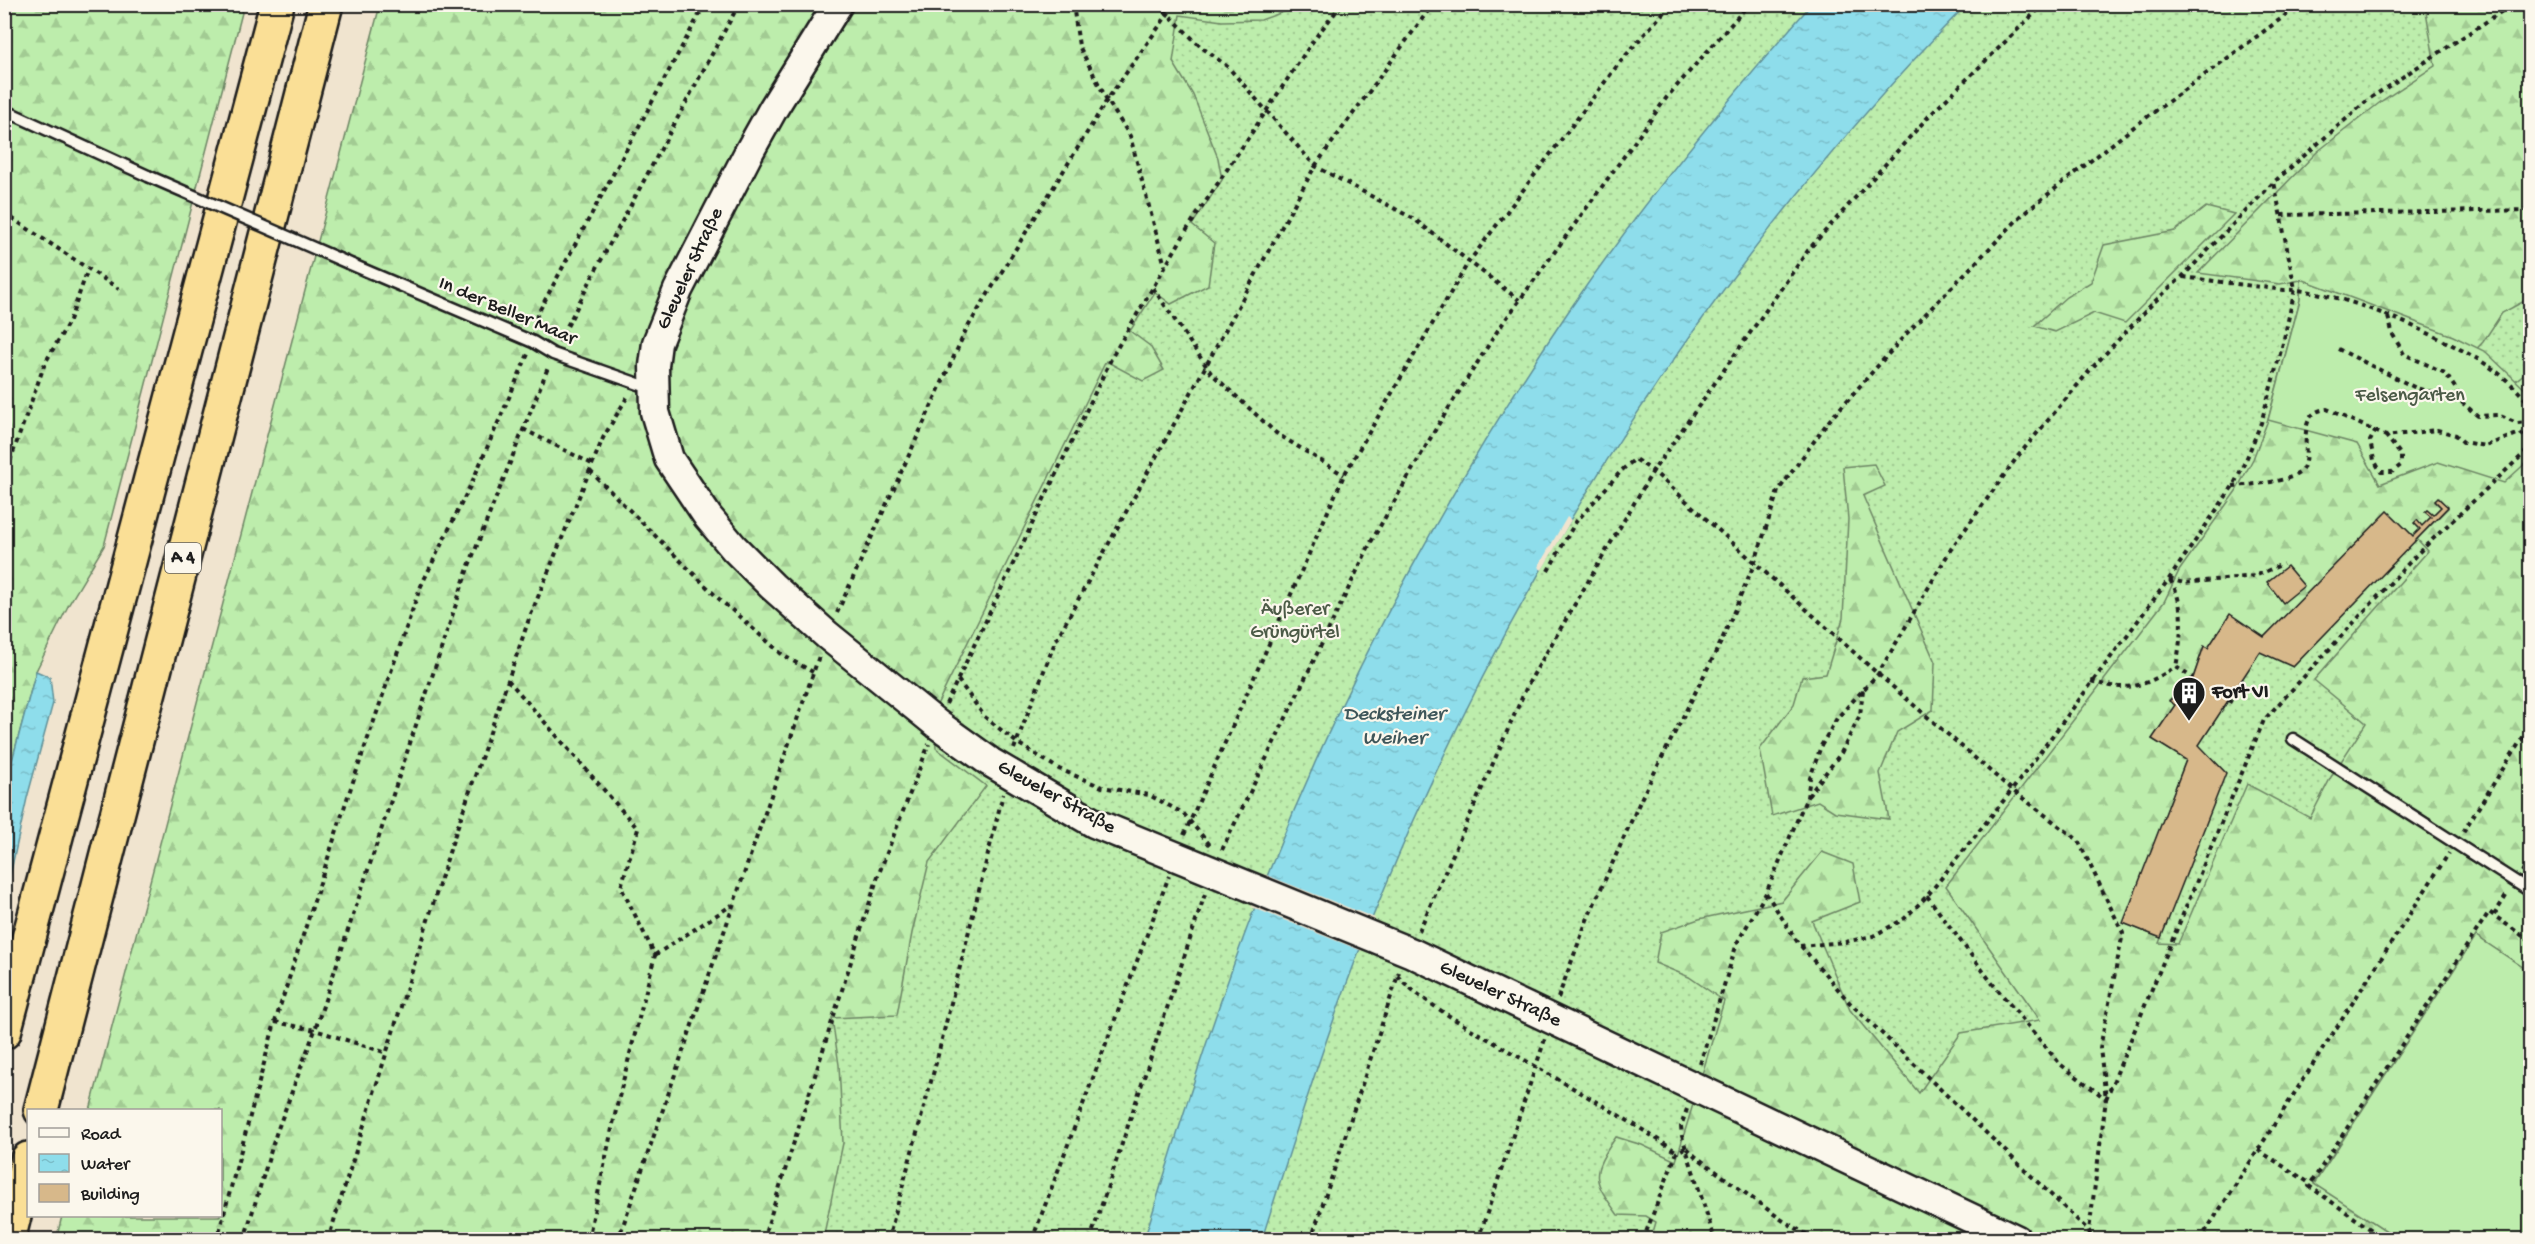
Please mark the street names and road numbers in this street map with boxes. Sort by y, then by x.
street label: Gleueler Straße [653,204,730,334]
street label: In der Beller Maar [435,273,581,352]
road number: A 4 [165,543,201,573]
street label: Gleueler Straße [993,756,1120,840]
street label: Gleueler Straße [1435,957,1565,1034]

